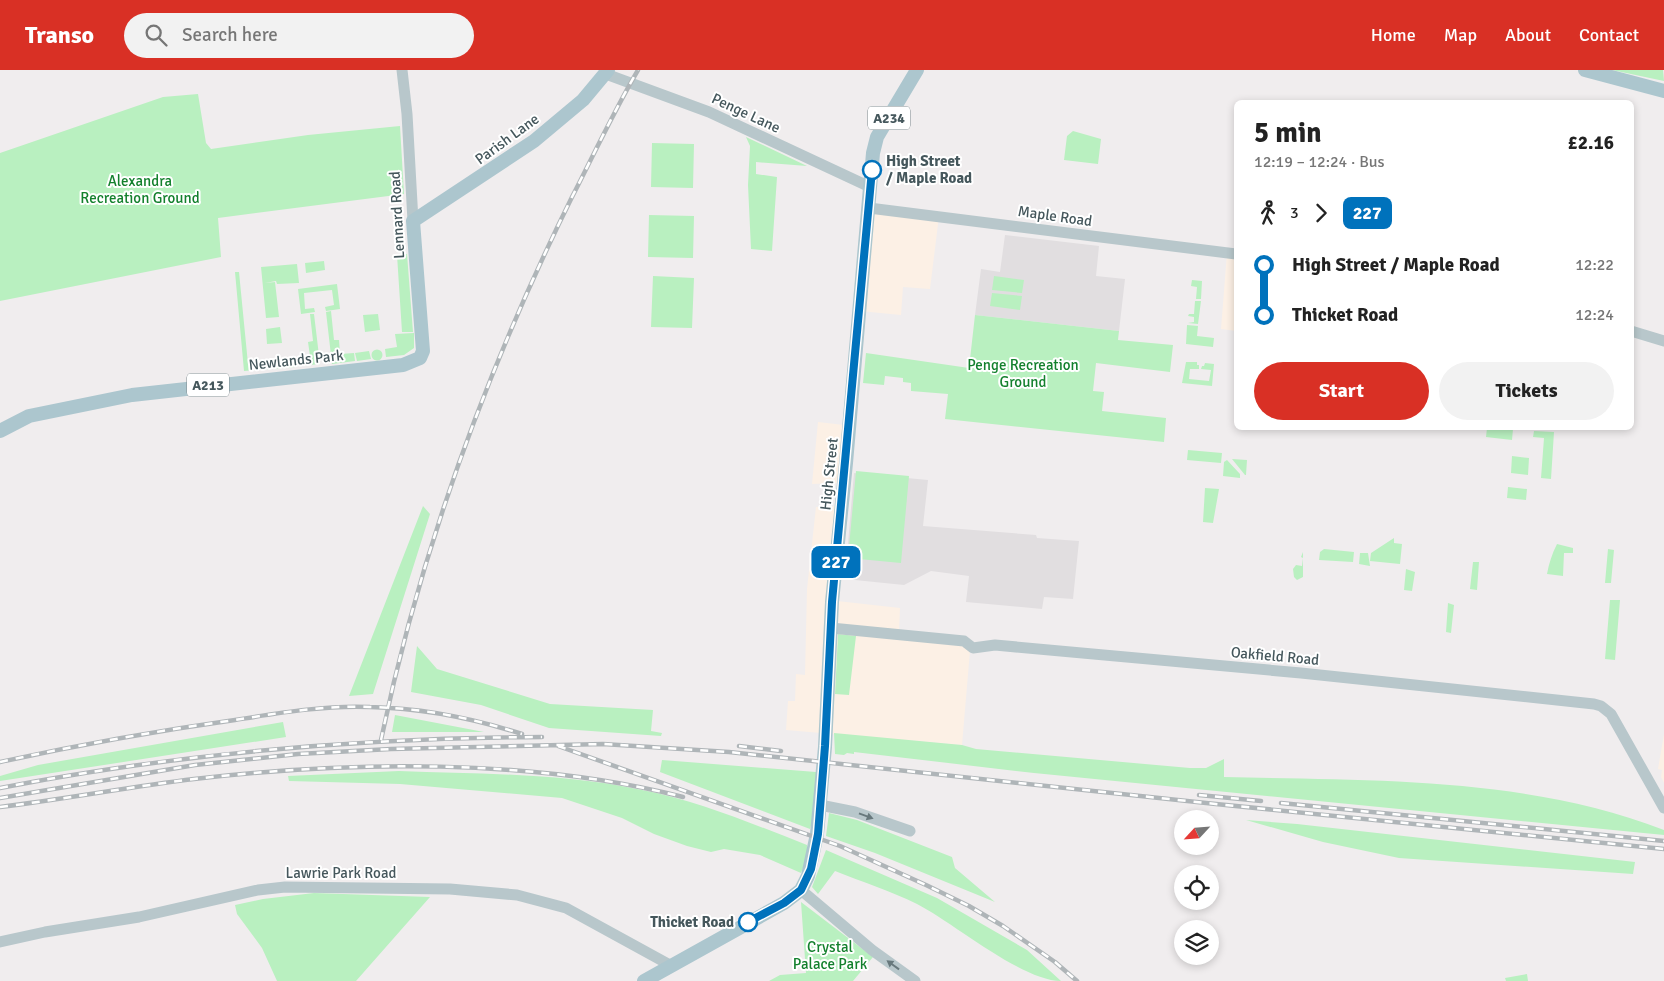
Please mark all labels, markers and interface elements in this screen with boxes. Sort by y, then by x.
search box [124,13,474,58]
text: Transo [25,20,94,50]
icon: search [142,21,170,49]
text: Search here [182,23,278,47]
text: Home [1371,24,1416,46]
text: Map [1444,24,1477,46]
text: About [1505,24,1551,46]
text: Contact [1579,24,1639,46]
street label: Penge Lane [709,89,783,137]
road number: A234 [868,106,910,129]
street label: Parish Lane [472,110,542,168]
text: 5 min [1254,116,1322,150]
text: £2.16 [1568,131,1614,155]
place label: High Street / Maple Road [886,152,972,187]
text: 12:19 – 12:24 · Bus [1254,152,1385,172]
marker: High Street / Maple Road [862,160,882,180]
street label: Lennard Road [386,171,408,259]
park label: Alexandra Recreation Ground [80,172,200,207]
icon: walk [1254,199,1282,227]
icon: forward [1307,199,1335,227]
street label: Maple Road [1017,202,1093,230]
text: 227 [1353,202,1382,224]
text: 3 [1290,203,1299,223]
text: High Street / Maple Road [1292,253,1500,277]
text: 12:22 [1575,255,1614,275]
text: Thicket Road [1292,303,1398,327]
text: 12:24 [1575,305,1614,325]
street label: Newlands Park [248,346,345,374]
park label: Penge Recreation Ground [967,356,1079,391]
button: Start [1254,362,1429,420]
button: Tickets [1439,362,1614,420]
road number: A213 [187,374,229,396]
street label: High Street [816,437,842,511]
line badge: 227 [807,546,865,578]
text: 227 [821,551,851,573]
street label: Oakfield Road [1230,643,1320,669]
north arrow [1174,810,1219,855]
map controls [1174,810,1219,965]
one-way arrow [858,813,873,820]
street label: Lawrie Park Road [286,864,396,882]
button: locate [1174,865,1219,910]
marker: Thicket Road [738,912,758,932]
place label: Thicket Road [650,913,734,931]
button: layers [1174,920,1219,965]
park label: Crystal Palace Park [793,938,868,973]
one-way arrow [887,960,900,971]

